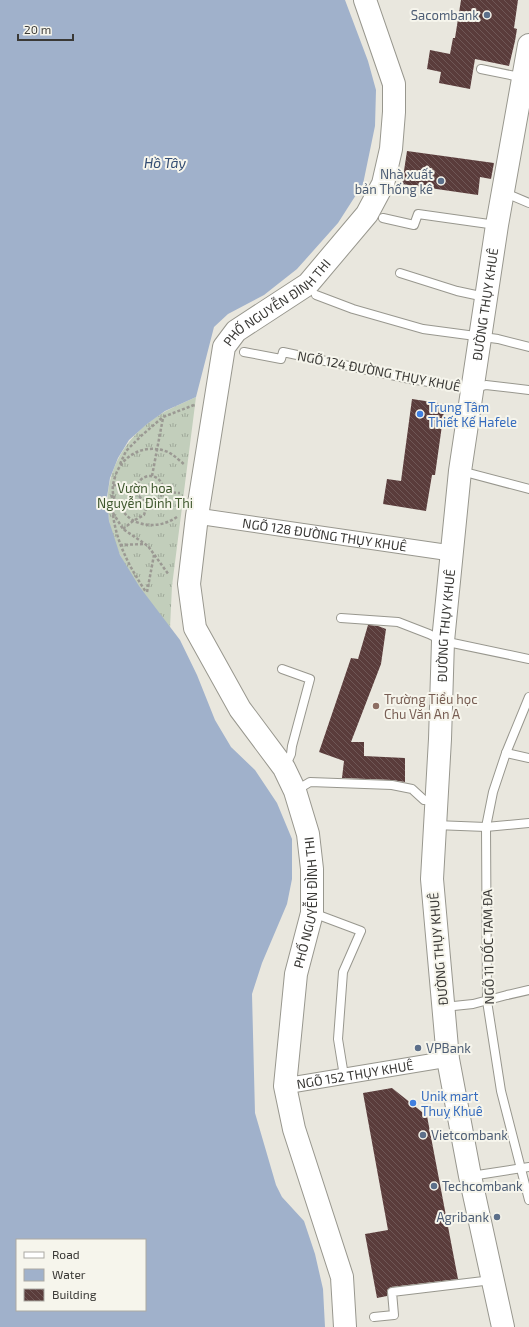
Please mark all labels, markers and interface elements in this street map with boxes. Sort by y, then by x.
place label: Sacombank [411,7,479,23]
marker: Sacombank [482,10,492,20]
scale bar [18,16,73,42]
text: 20 m [24,22,51,36]
water label: Hồ Tây [144,154,187,171]
place label: Nhà xuất bản Thống kê [355,166,433,197]
marker: Nhà xuất bản Thống kê [436,176,446,186]
street label: ĐƯỜNG THỤY KHUÊ [469,247,501,362]
street label: PHỐ NGUYỄN ĐÌNH THI [220,256,334,349]
street label: NGÕ 124 ĐƯỜNG THỤY KHUÊ [296,347,462,395]
place label: Trung Tâm Thiết Kế Hafele [428,399,517,430]
marker: Trung Tâm Thiết Kế Hafele [415,409,425,419]
park label: Vườn hoa Nguyễn Đình Thi [97,480,193,511]
street label: NGÕ 128 ĐƯỜNG THỤY KHUÊ [241,515,408,554]
street label: ĐƯỜNG THỤY KHUÊ [434,568,458,683]
place label: Trường Tiểu học Chu Văn An A [384,691,478,722]
marker: Trường Tiểu học Chu Văn An A [371,701,381,711]
street label: PHỐ NGUYỄN ĐÌNH THI [290,836,320,970]
street label: NGÕ 11 DỐC TAM ĐA [478,889,497,1005]
street label: ĐƯỜNG THỤY KHUÊ [425,892,451,1006]
place label: VPBank [426,1040,471,1056]
marker: VPBank [413,1043,423,1053]
street label: NGÕ 152 THỤY KHUÊ [295,1057,415,1092]
place label: Unik mart Thuỵ Khuê [421,1088,483,1119]
marker: Unik mart Thuỵ Khuê [408,1098,418,1108]
place label: Vietcombank [431,1127,508,1143]
marker: Vietcombank [418,1130,428,1140]
place label: Techcombank [442,1178,523,1194]
marker: Techcombank [429,1181,439,1191]
place label: Agribank [437,1209,489,1225]
marker: Agribank [492,1212,502,1222]
legend [16,1239,146,1311]
text: Road [52,1247,80,1261]
text: Water [52,1267,86,1281]
text: Building [52,1287,97,1301]

